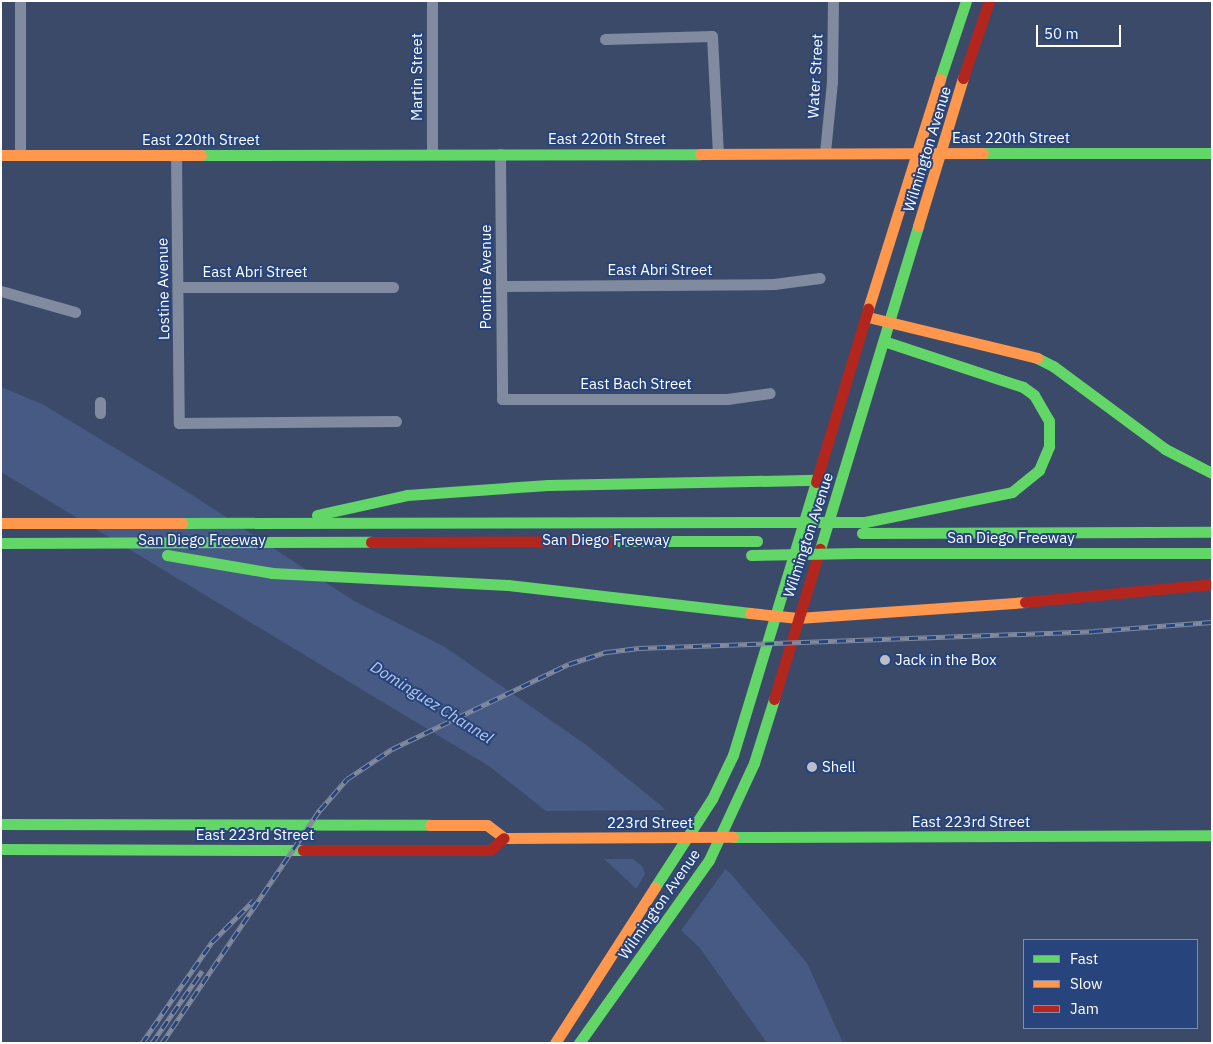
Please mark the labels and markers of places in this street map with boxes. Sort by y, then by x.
place label: Jack in the Box [895,651,997,669]
marker: Jack in the Box [879,654,891,666]
place label: Shell [822,758,856,776]
marker: Shell [806,761,818,773]

